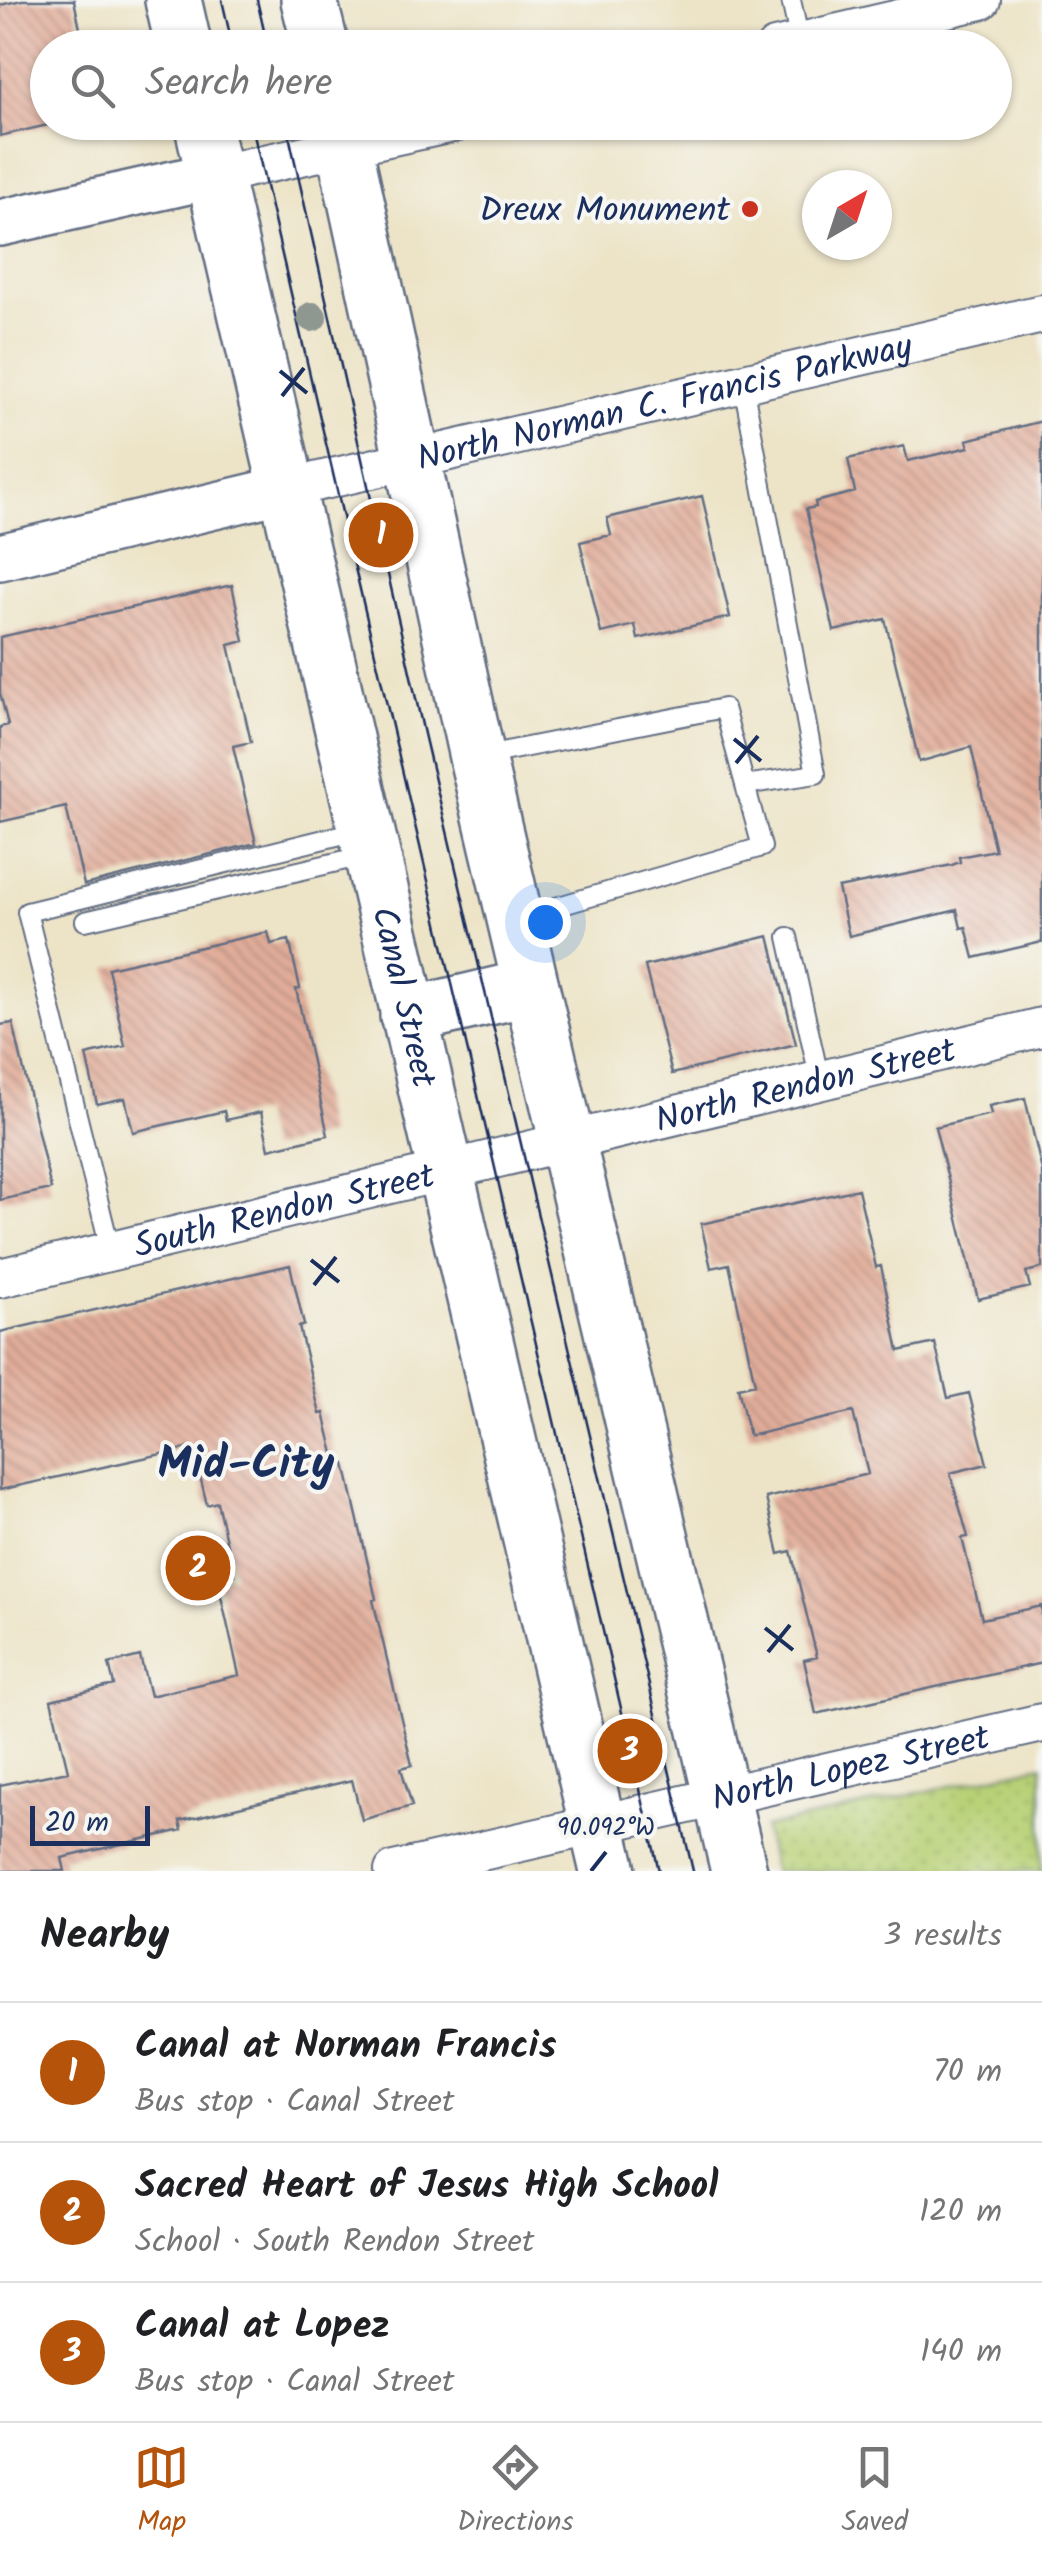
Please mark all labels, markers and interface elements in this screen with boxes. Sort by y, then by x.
search box [30,30,1012,140]
text: Search here [145,55,332,115]
icon: search [65,58,120,113]
north arrow [802,170,892,260]
place label: Dreux Monument [480,184,730,240]
marker: Dreux Monument [739,198,761,220]
street label: North Norman C. Francis Parkway [412,320,919,489]
pin: 1 [348,498,414,572]
your location [520,897,571,948]
street label: Canal Street [354,902,450,1094]
street label: North Rendon Street [650,1024,962,1150]
street label: South Rendon Street [129,1149,441,1276]
district label: Mid-City [157,1430,335,1502]
pin: 2 [166,1530,230,1606]
street label: North Lopez Street [707,1711,996,1829]
pin: 3 [598,1714,662,1788]
scale bar [30,1801,150,1846]
text: 20 m [45,1801,109,1846]
text: 90.092°W [557,1808,655,1848]
text: Nearby [40,1903,169,1970]
text: 3 results [883,1911,1002,1962]
text: Canal at Norman Francis [135,2017,556,2077]
text: 1 [68,2047,77,2098]
text: 70 m [933,2047,1002,2098]
text: Bus stop · Canal Street [135,2077,454,2128]
text: Sacred Heart of Jesus High School [135,2157,718,2217]
text: 2 [63,2187,82,2238]
text: 120 m [919,2187,1002,2238]
text: School · South Rendon Street [135,2217,534,2268]
text: Canal at Lopez [135,2297,389,2357]
text: 3 [64,2327,81,2378]
text: 140 m [920,2327,1002,2378]
text: Bus stop · Canal Street [135,2357,454,2408]
tab: Map [134,2440,189,2545]
tab: Directions [457,2440,573,2545]
tab: Saved [842,2440,908,2545]

